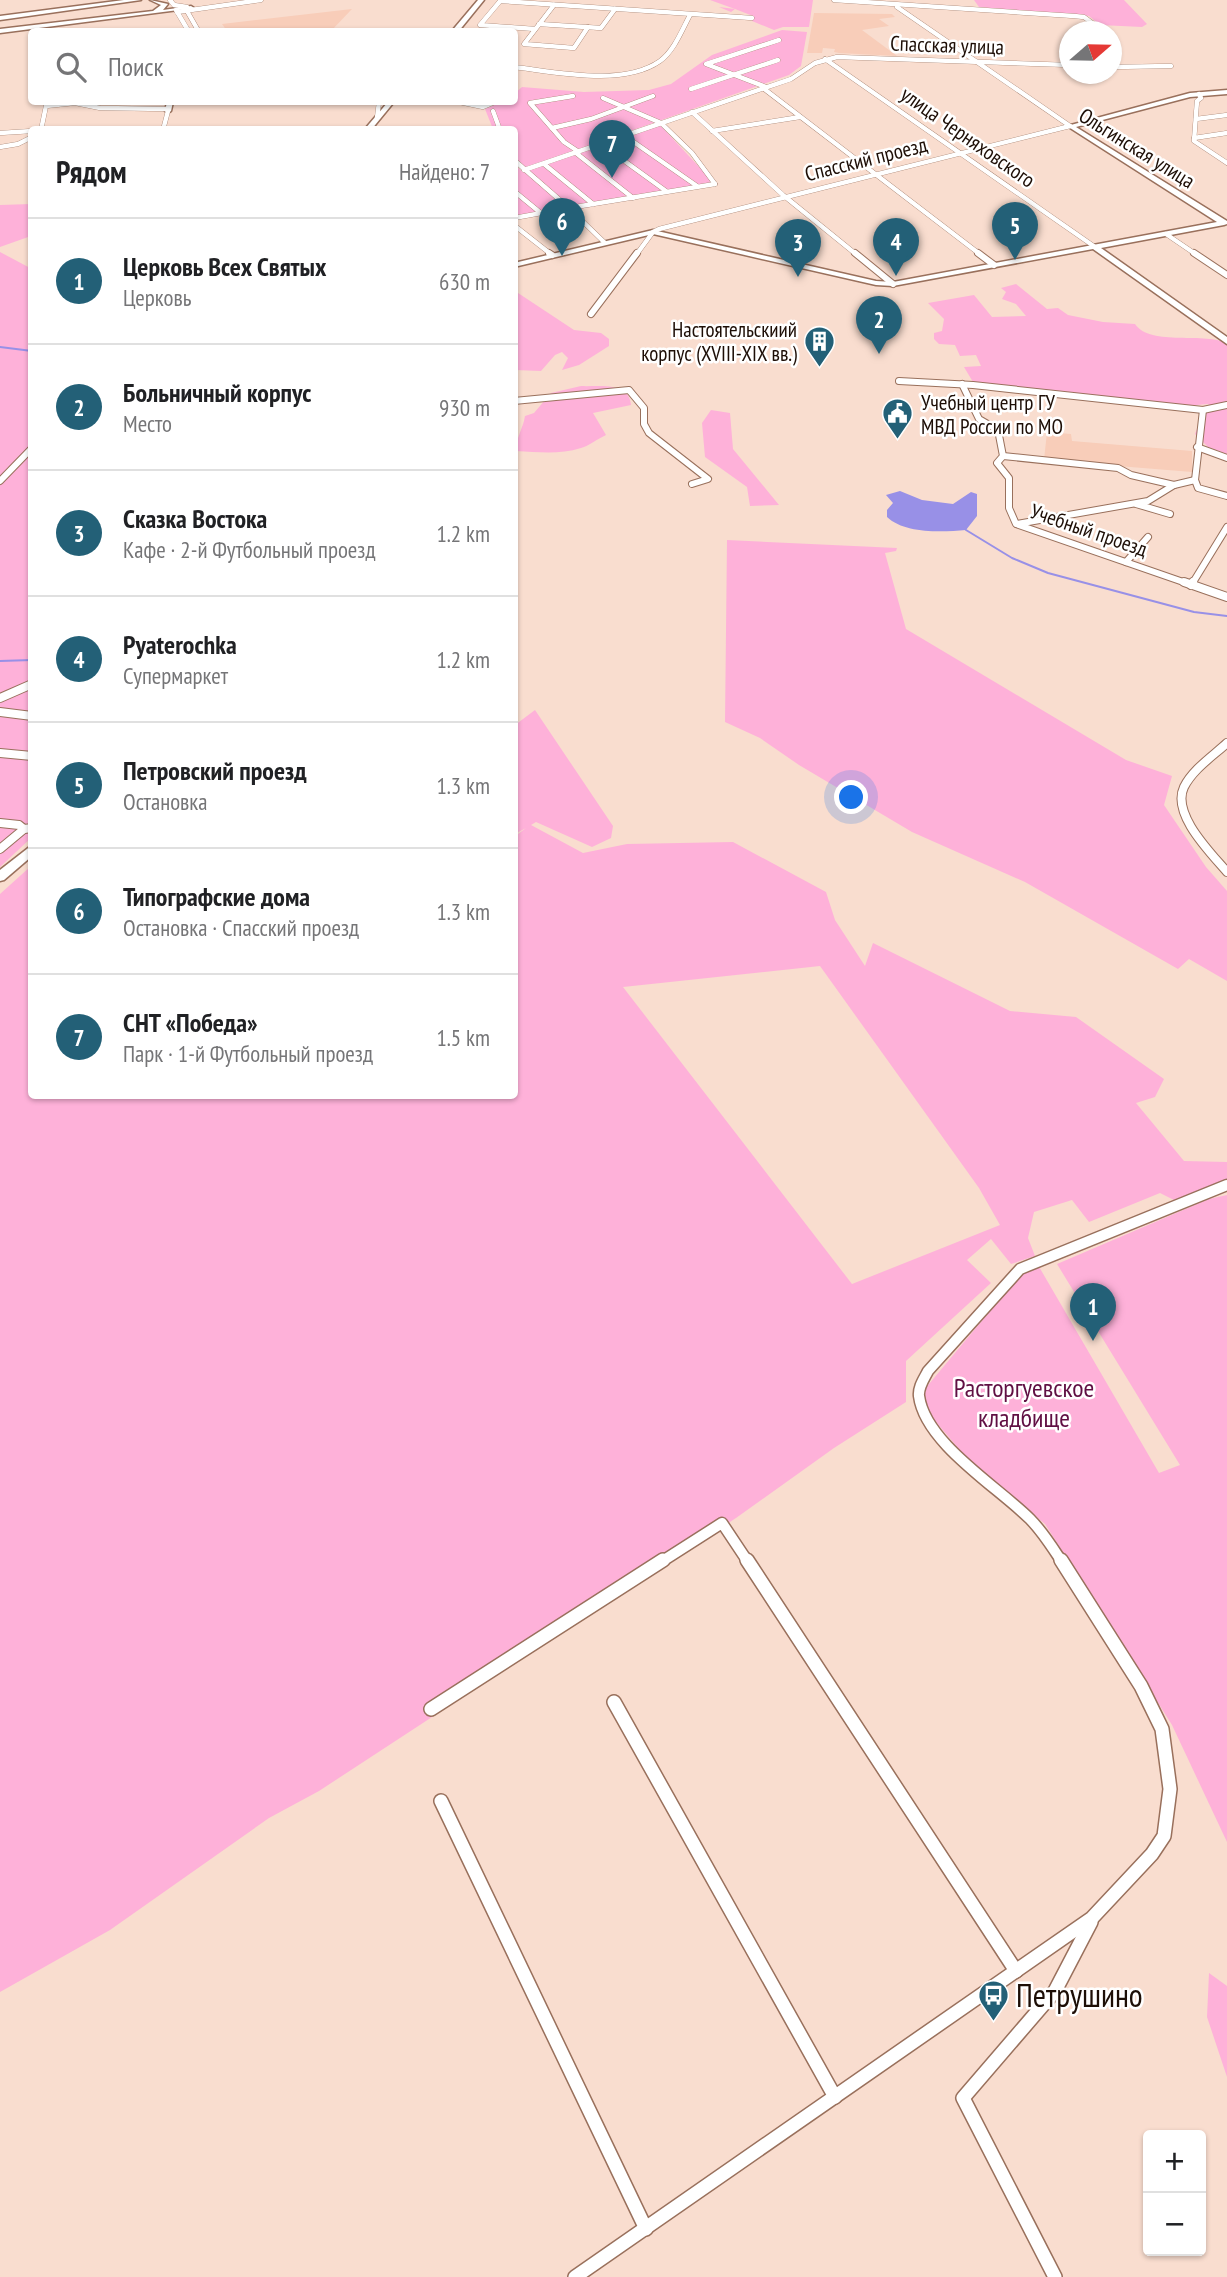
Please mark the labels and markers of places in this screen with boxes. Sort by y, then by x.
pin: 7 [589,120,635,178]
pin: 6 [539,198,585,256]
pin: 5 [992,202,1038,260]
pin: 4 [873,218,919,276]
pin: 3 [775,219,821,277]
pin: 2 [856,296,902,354]
place label: Настоятельскиий корпус (XVIII-XIX вв.) [641,316,797,367]
building icon: Настоятельскиий корпус (XVIII-XIX вв.) [803,324,837,368]
place label: Учебный центр ГУ МВД России по МО [921,389,1063,440]
public building icon: Учебный центр ГУ МВД России по МО [881,397,915,441]
pin: 1 [1070,1283,1116,1341]
place label: Петрушино [1016,1974,1143,2016]
bus stop icon: Петрушино [976,1978,1010,2022]

